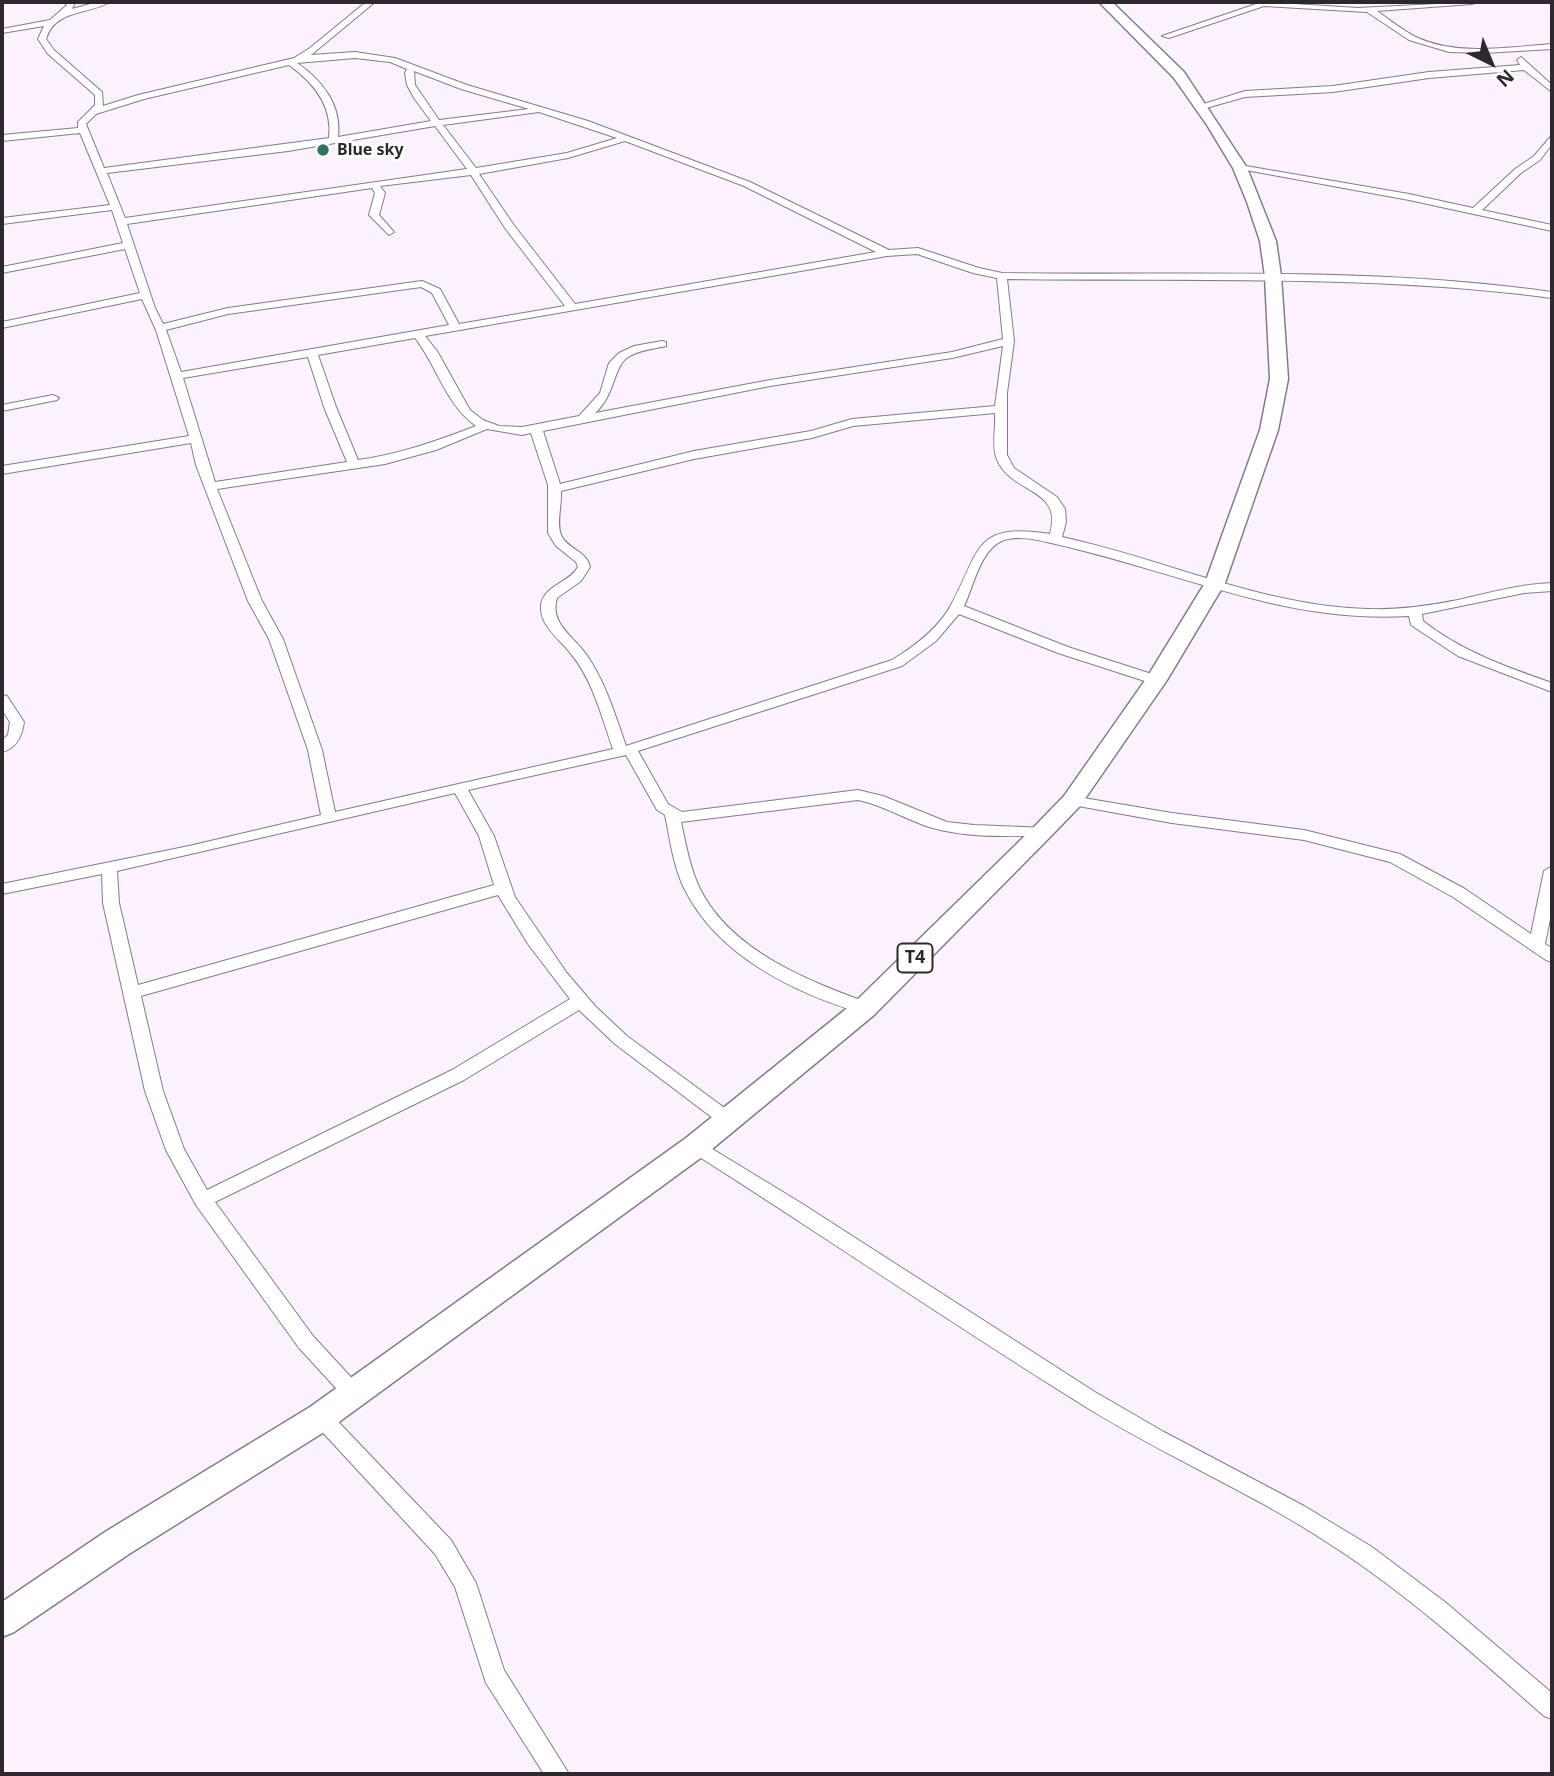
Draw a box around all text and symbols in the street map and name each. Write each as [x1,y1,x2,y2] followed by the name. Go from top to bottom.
[1456,28,1526,98] north arrow
[1491,64,1520,93] text: N
[337,140,404,160] place label: Blue sky
[315,142,331,158] marker: Blue sky
[898,944,932,973] road number: T4

